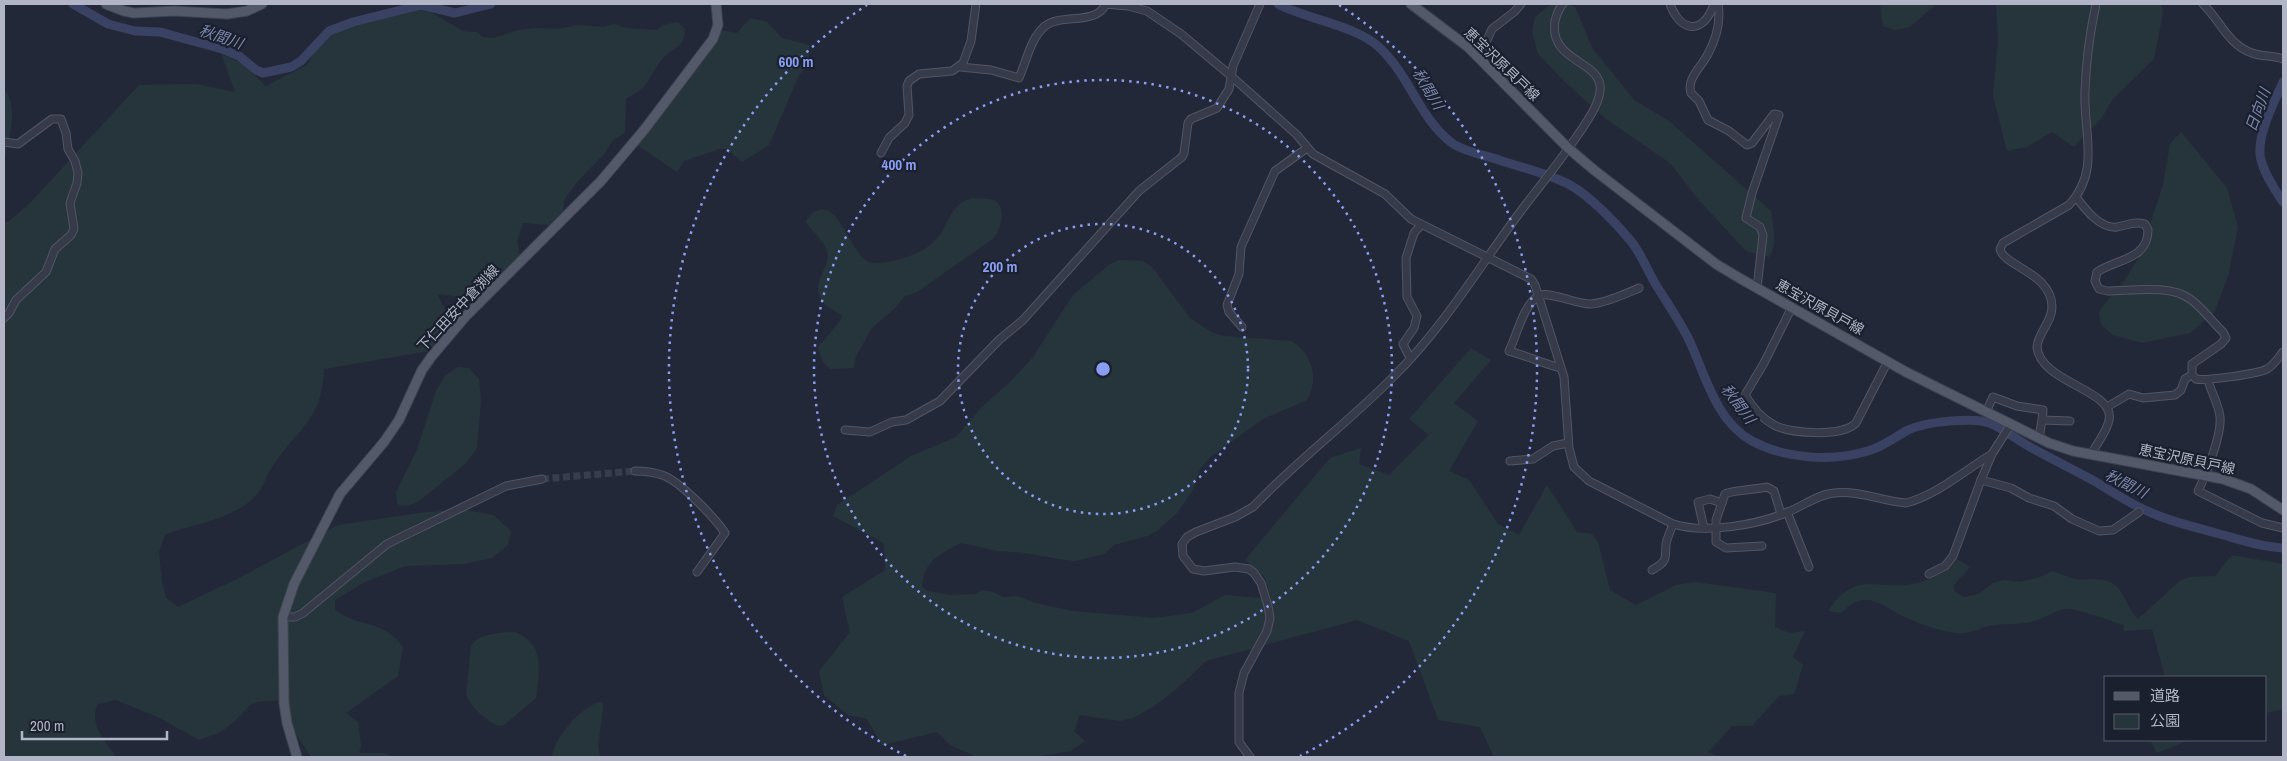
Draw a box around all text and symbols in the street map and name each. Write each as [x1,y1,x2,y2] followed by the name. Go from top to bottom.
[196,19,248,54] water label: 秋間川
[1461,23,1543,105] street label: 恵宝沢原貝戸線
[779,51,813,72] text: 600 m
[1408,64,1450,115] water label: 秋間川
[2240,83,2276,135] water label: 日向川
[882,154,916,175] text: 400 m
[983,256,1017,277] text: 200 m
[413,261,503,355] street label: 下仁田安中倉渕線
[1773,275,1867,339] street label: 恵宝沢原貝戸線
[1094,360,1112,378] centre of rings
[1716,379,1762,430] water label: 秋間川
[2137,440,2237,478] street label: 恵宝沢原貝戸線
[2101,464,2153,504] water label: 秋間川
[2104,676,2267,741] legend
[2150,685,2180,706] text: 道路
[22,708,168,740] scale bar
[2150,710,2180,731] text: 公園
[30,715,64,736] text: 200 m

